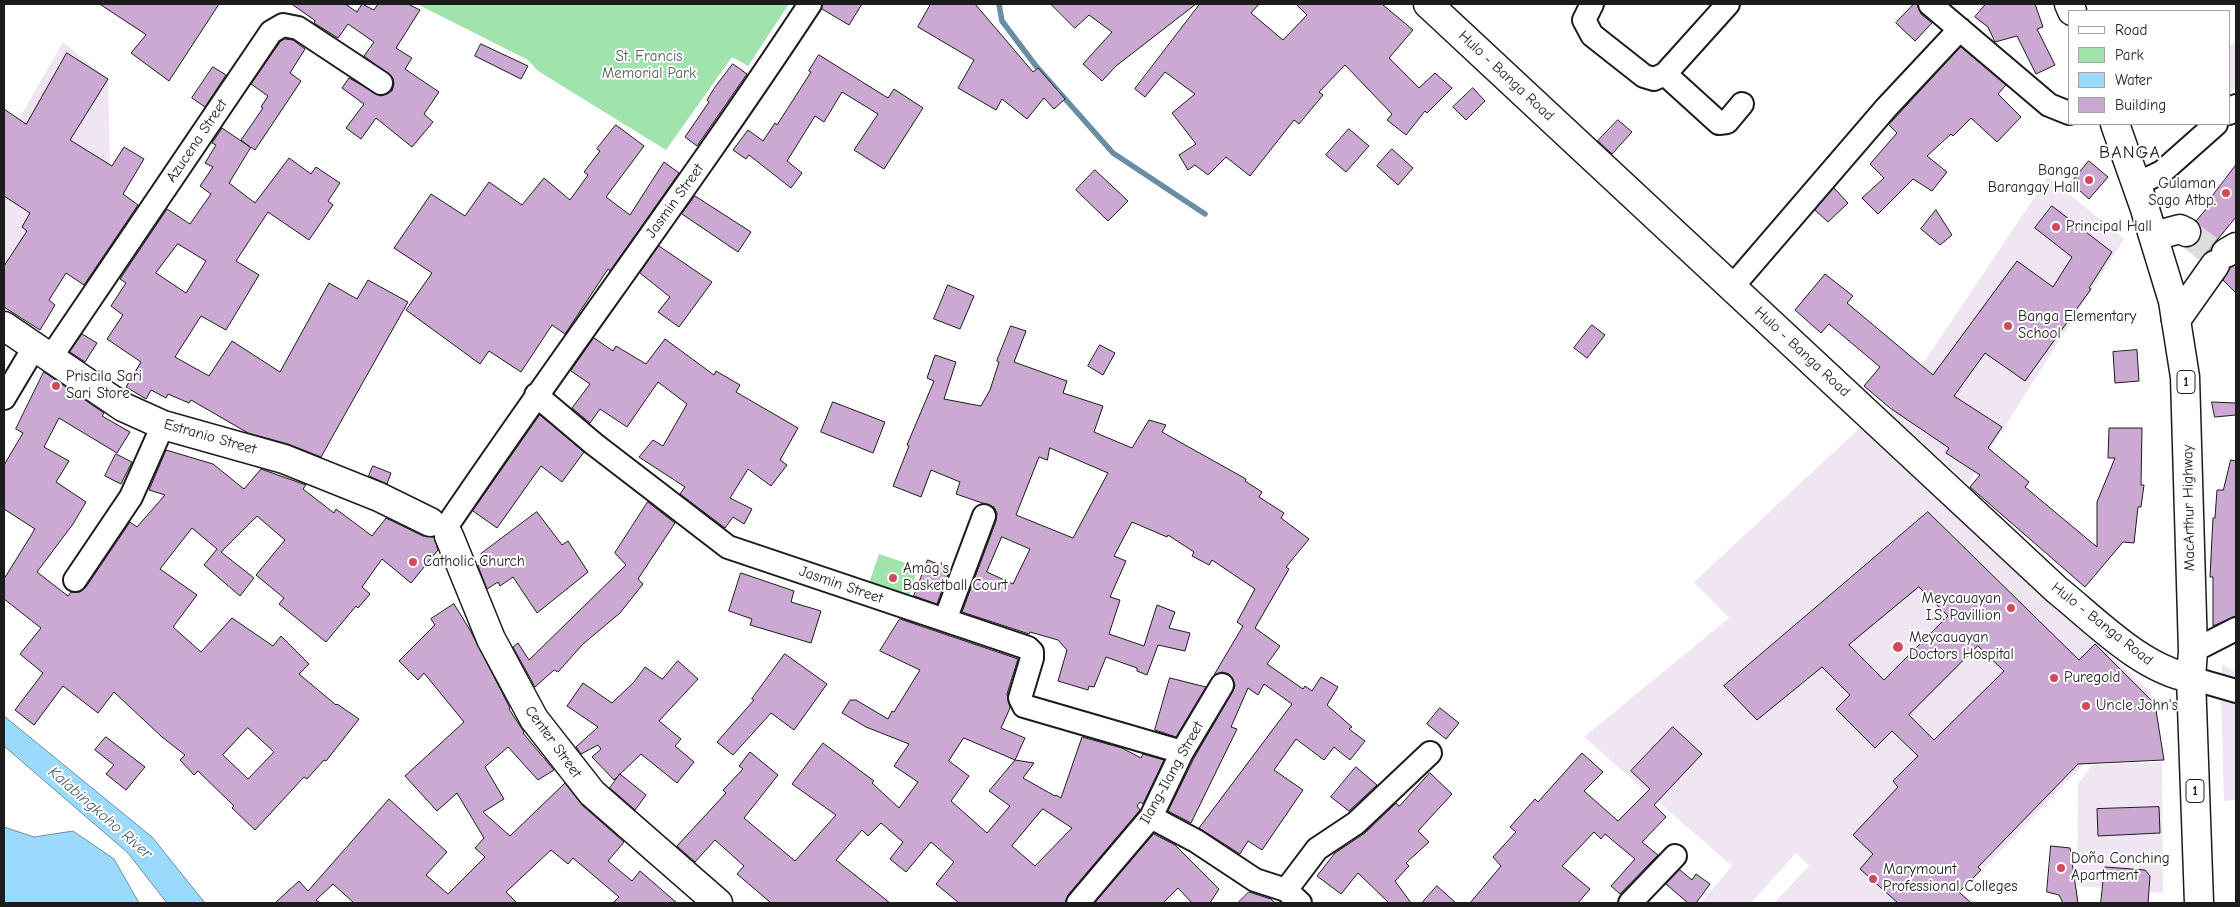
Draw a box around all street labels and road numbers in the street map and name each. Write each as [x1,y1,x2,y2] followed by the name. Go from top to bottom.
[1454,27,1558,125] street label: Hulo - Banga Road
[163,96,231,186] street label: Azucena Street
[642,160,708,242] street label: Jasmin Street
[1750,303,1854,401] street label: Hulo - Banga Road
[2177,371,2195,394] road number: 1
[162,415,258,459] street label: Estranio Street
[2179,445,2199,571] street label: MacArthur Highway
[797,562,885,608] street label: Jasmin Street
[2048,579,2156,669] street label: Hulo - Banga Road
[521,702,585,782] street label: Center Street
[1136,718,1208,828] street label: Ilang-Ilang Street
[2186,779,2204,802] road number: 1

